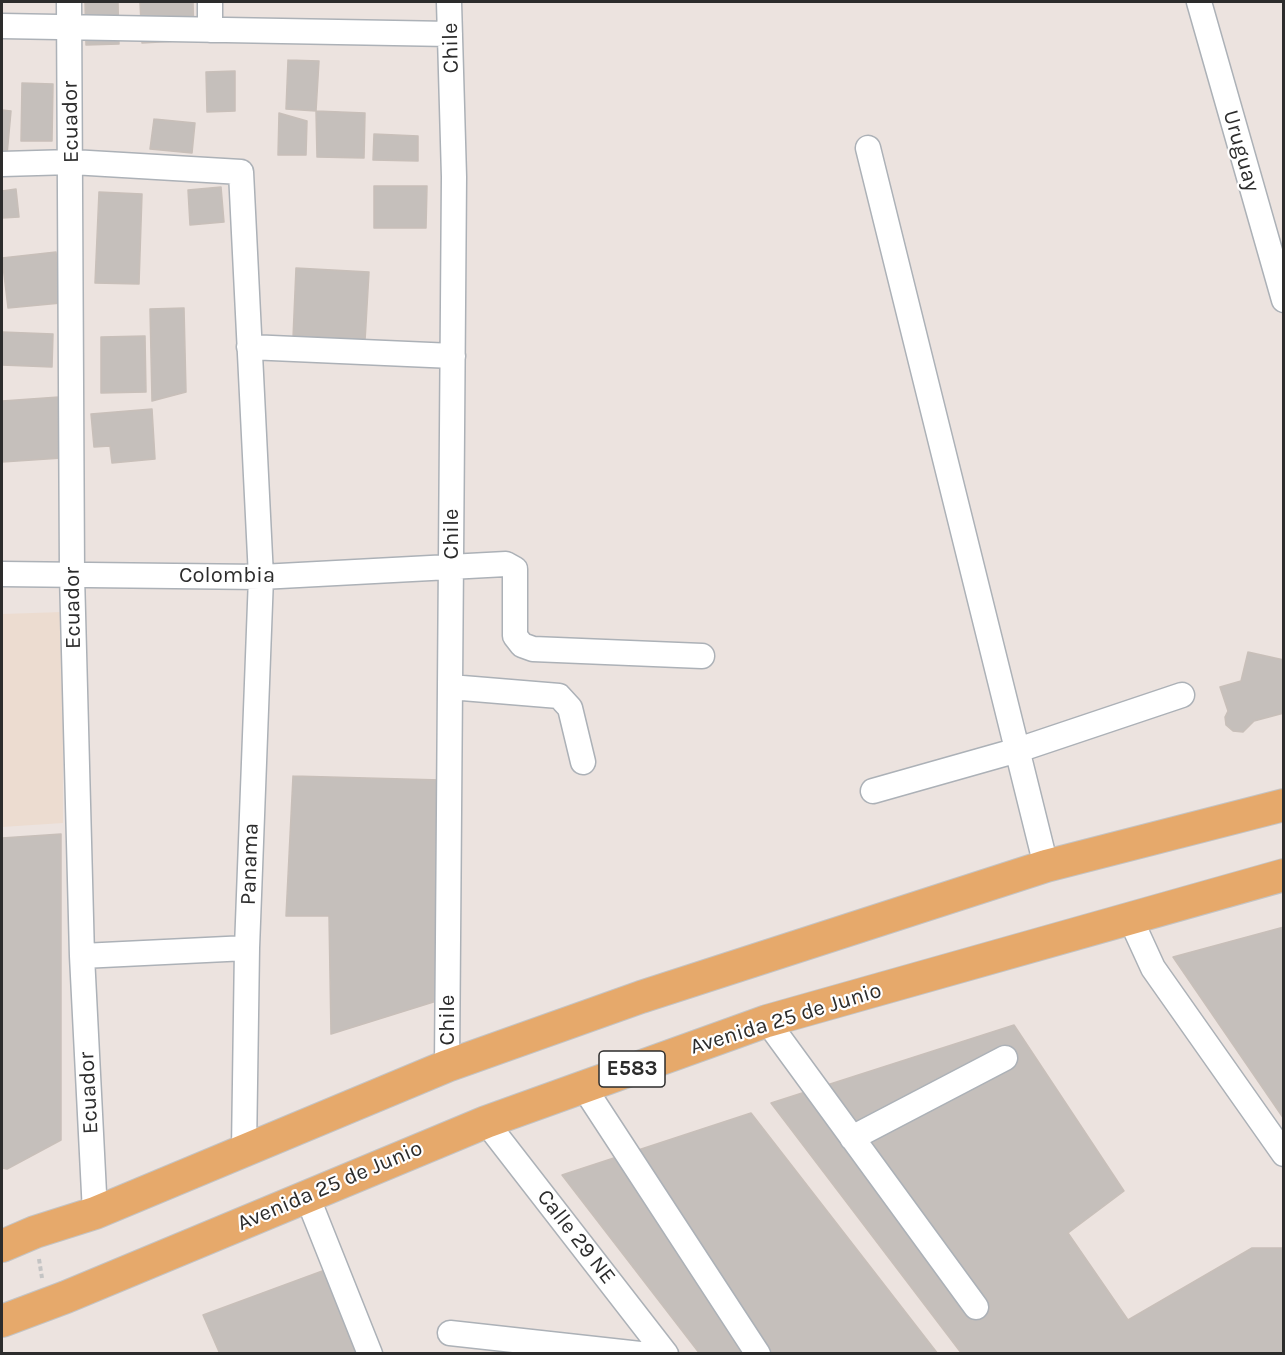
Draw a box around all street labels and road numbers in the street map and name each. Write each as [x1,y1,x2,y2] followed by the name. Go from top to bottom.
[437,22,465,74] street label: Chile
[57,81,85,163] street label: Ecuador
[1217,107,1265,195] street label: Uruguay
[439,509,465,559] street label: Chile
[179,563,275,589] street label: Colombia
[59,567,87,649] street label: Ecuador
[235,822,265,906] street label: Panama
[687,977,885,1061] street label: Avenida 25 de Junio
[435,995,461,1045] street label: Chile
[74,1051,104,1135] street label: Ecuador
[599,1051,665,1087] road number: E583
[233,1135,427,1237] street label: Avenida 25 de Junio
[531,1185,621,1289] street label: Calle 29 NE

